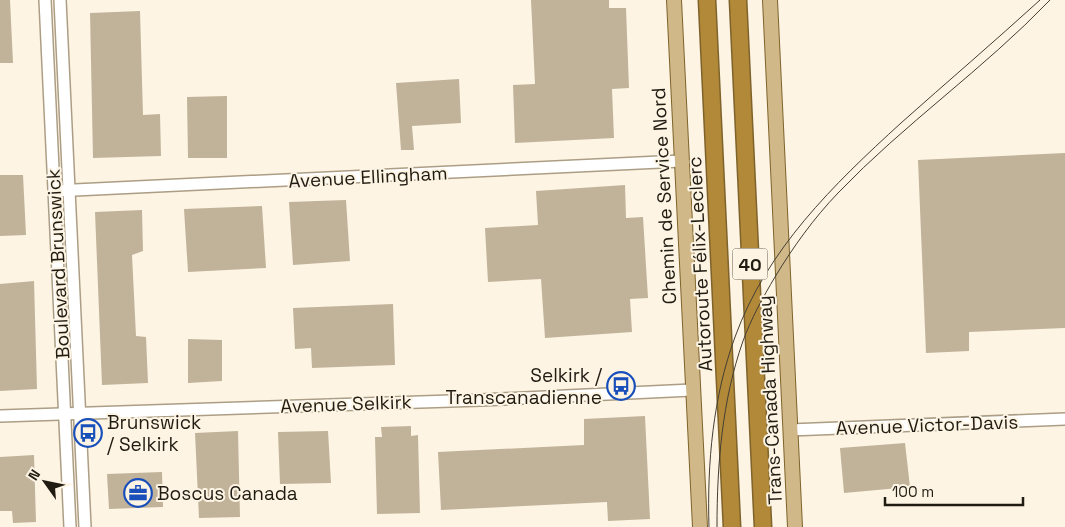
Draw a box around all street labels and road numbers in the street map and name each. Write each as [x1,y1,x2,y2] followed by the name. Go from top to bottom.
[646,87,682,305] street label: Chemin de Service Nord
[682,156,718,372] street label: Autoroute Félix-Leclerc
[288,160,448,194] street label: Avenue Ellingham
[41,168,75,360] street label: Boulevard Brunswick
[732,248,768,280] road number: 40
[752,295,788,505] street label: Trans-Canada Highway
[280,389,412,419] street label: Avenue Selkirk
[835,409,1019,441] street label: Avenue Victor-Davis

